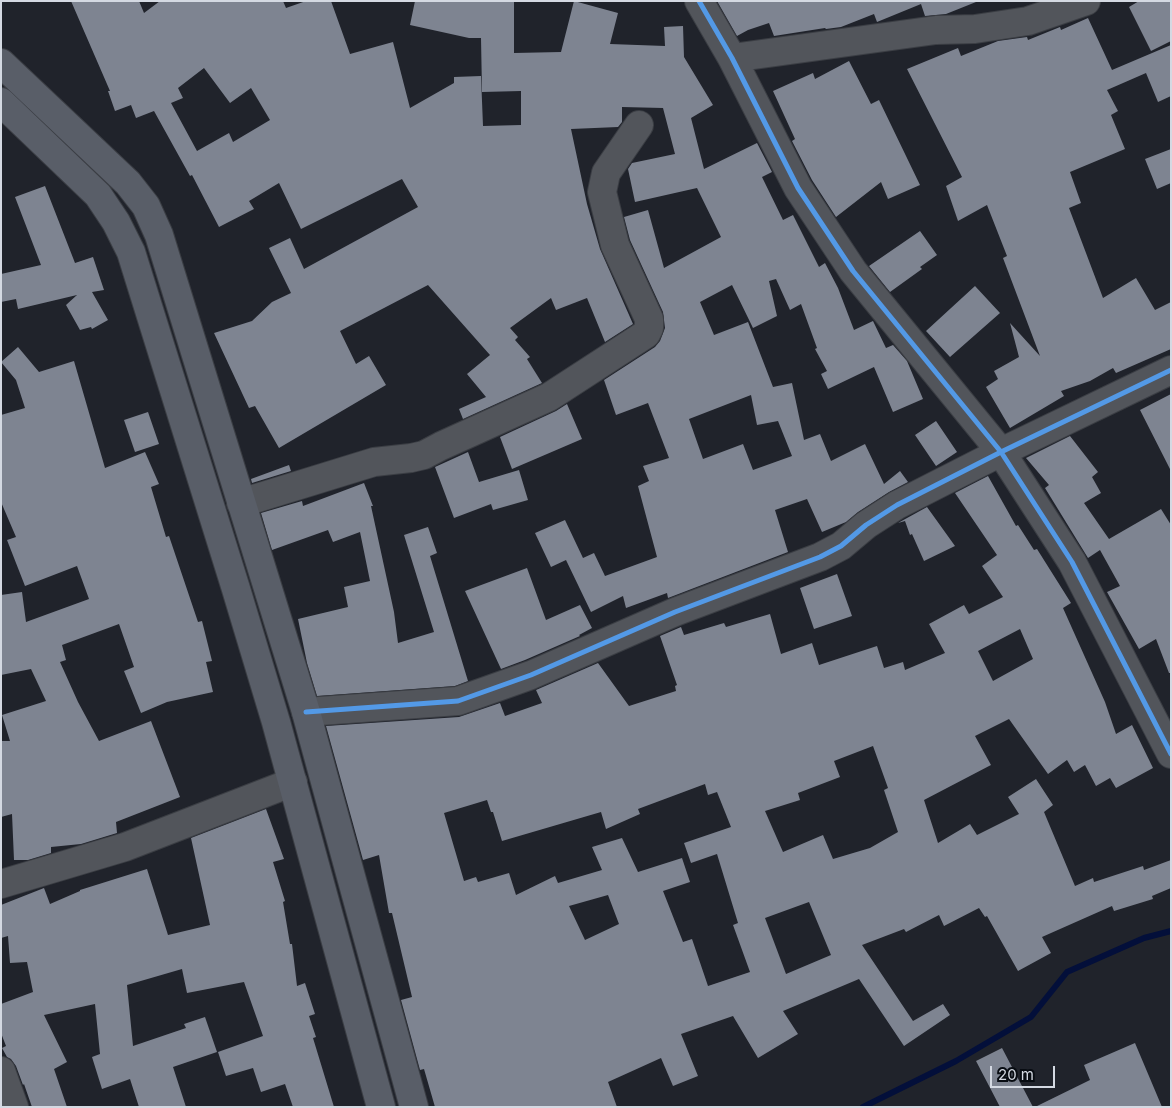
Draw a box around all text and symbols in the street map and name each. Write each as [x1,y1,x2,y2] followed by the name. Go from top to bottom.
[992,1056,1057,1088] scale bar
[998,1065,1034,1084] text: 20 m

